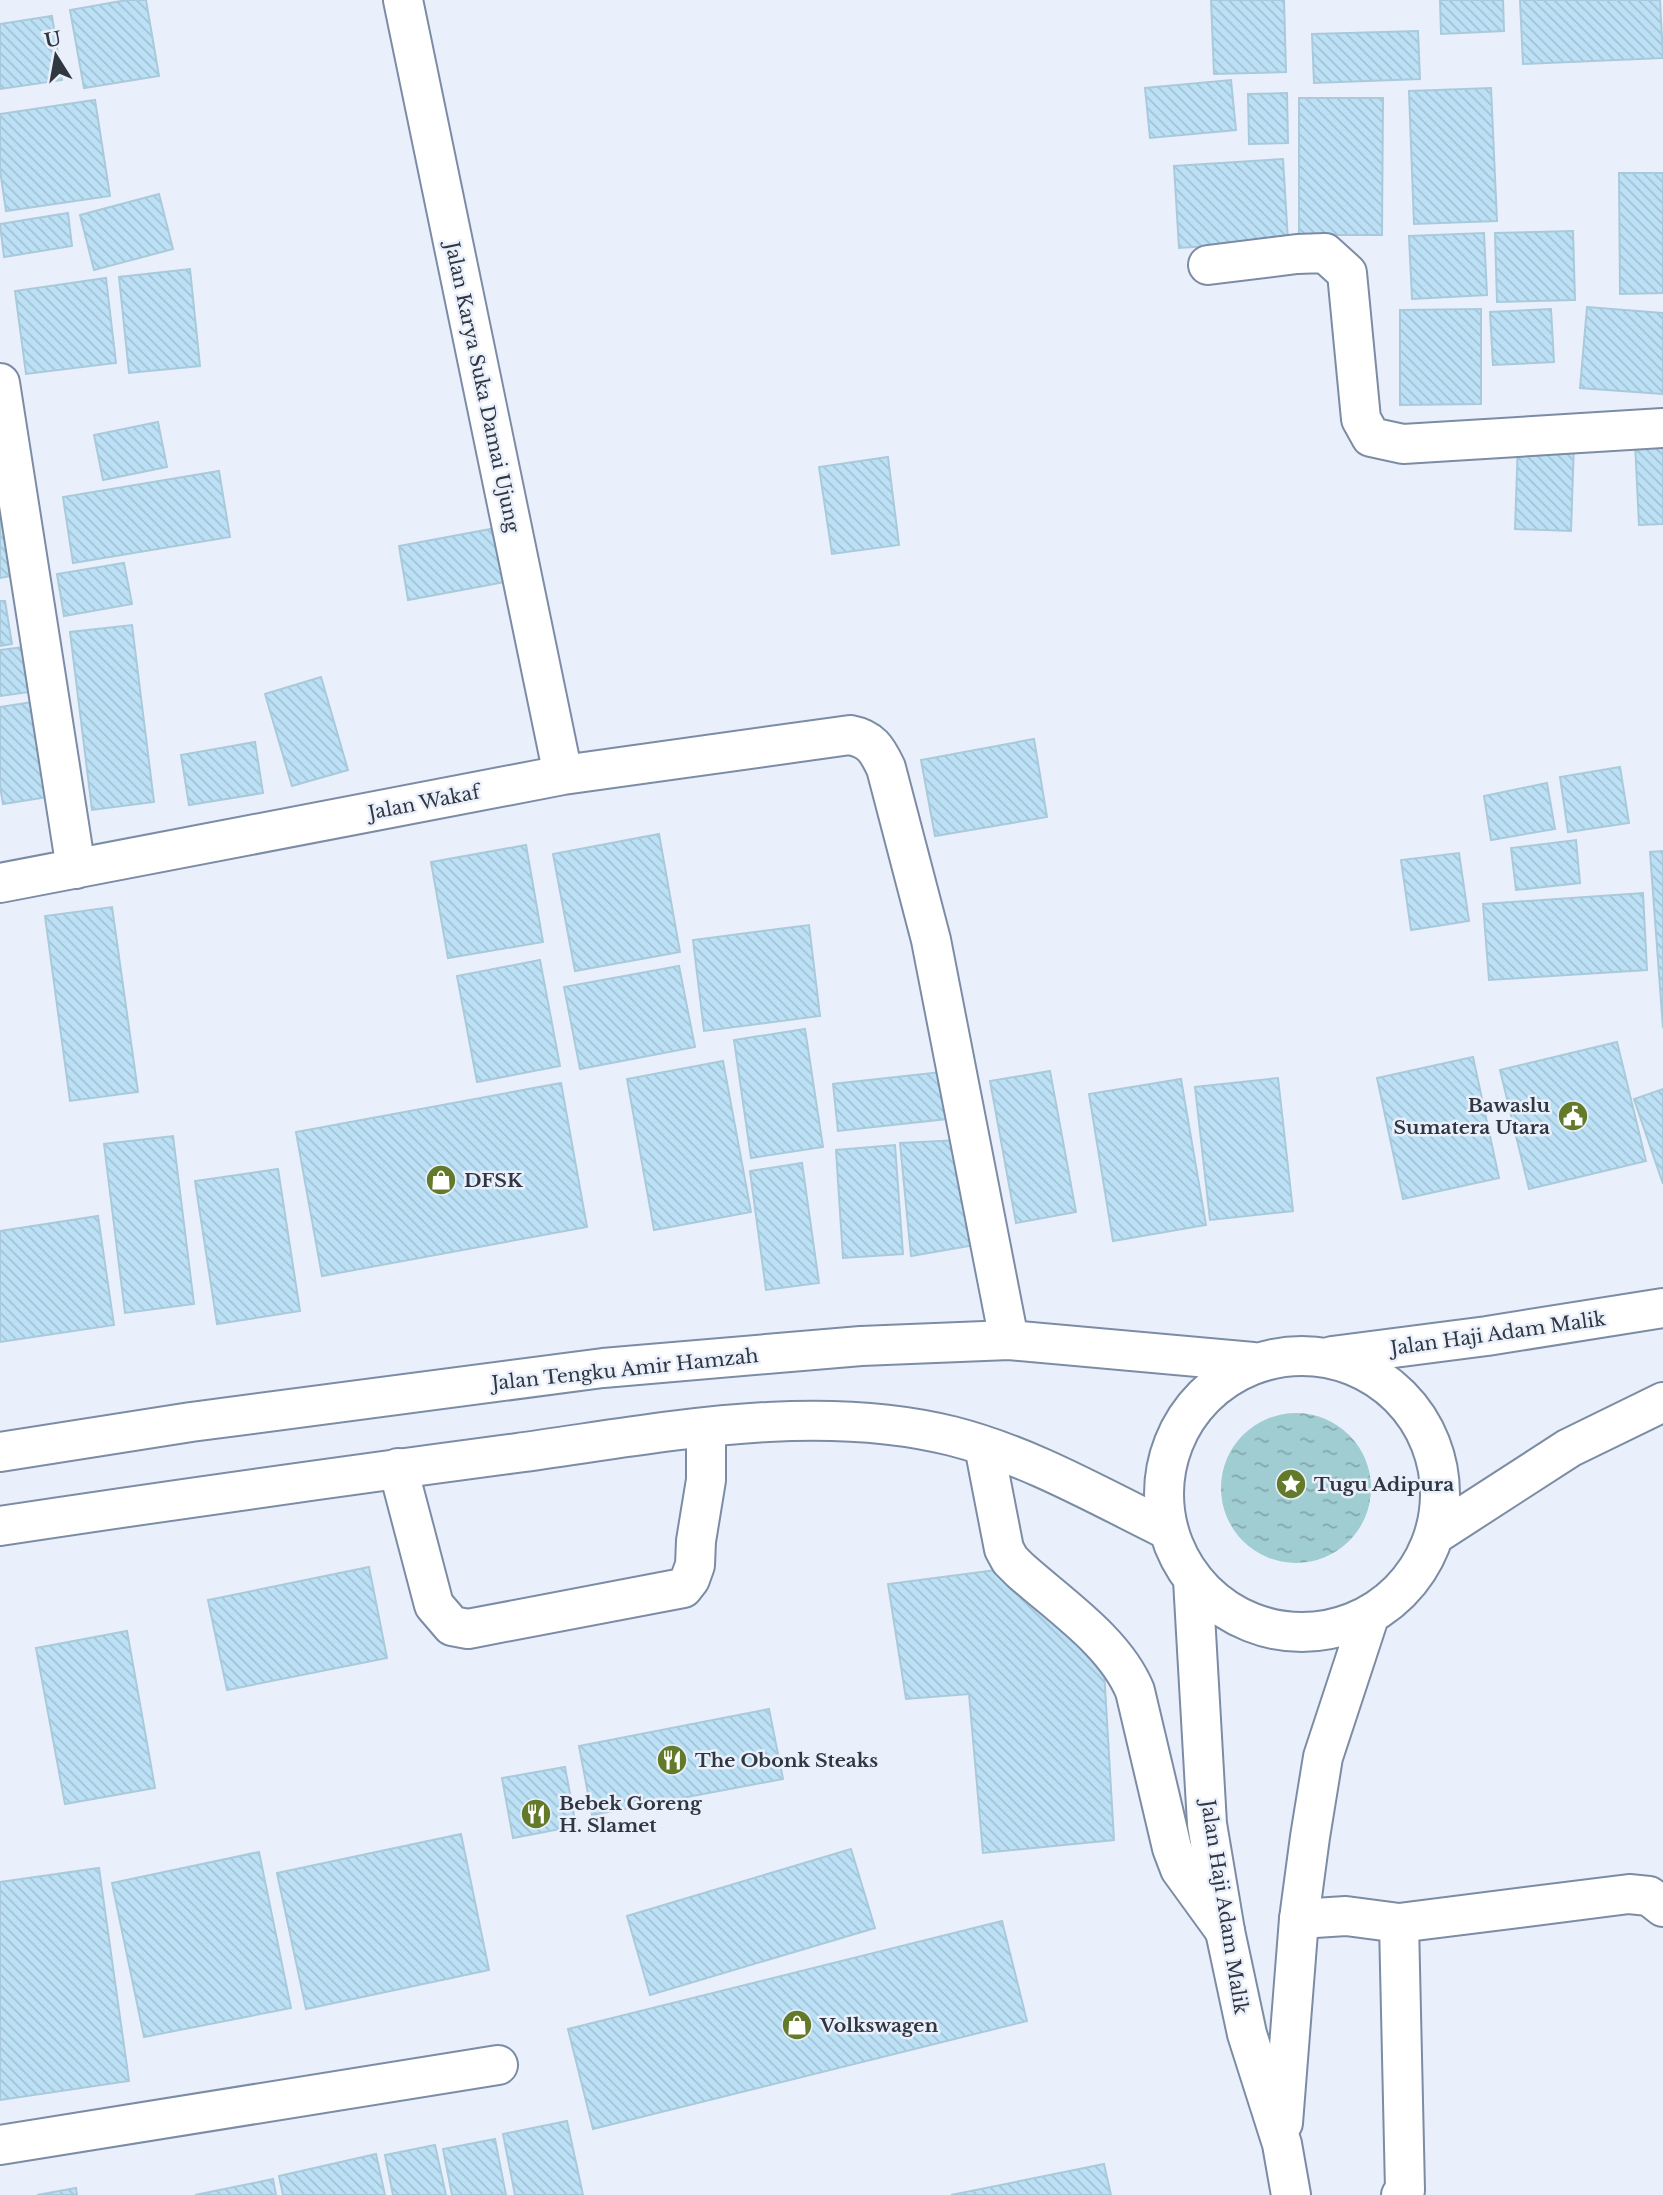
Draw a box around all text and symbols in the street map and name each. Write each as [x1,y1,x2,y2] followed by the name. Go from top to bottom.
[21,21,91,91] north arrow
[42,27,64,53] text: U
[440,237,525,535] street label: Jalan Karya Suka Damai Ujung
[363,780,484,825] street label: Jalan Wakaf
[1394,1094,1551,1139] place label: Bawaslu Sumatera Utara
[1556,1099,1590,1133] public building icon: Bawaslu Sumatera Utara
[424,1163,458,1197] shop icon: DFSK
[464,1169,524,1192] place label: DFSK
[1386,1307,1607,1360] street label: Jalan Haji Adam Malik
[488,1344,760,1395] street label: Jalan Tengku Amir Hamzah
[1274,1467,1308,1501] place icon: Tugu Adipura
[1314,1473,1454,1496] place label: Tugu Adipura
[655,1743,689,1777] restaurant icon: The Obonk Steaks
[695,1749,878,1772] place label: The Obonk Steaks
[559,1792,703,1837] place label: Bebek Goreng H. Slamet
[1196,1795,1253,2016] street label: Jalan Haji Adam Malik
[519,1797,553,1831] restaurant icon: Bebek Goreng H. Slamet
[780,2008,814,2042] shop icon: Volkswagen
[819,2014,938,2037] place label: Volkswagen

